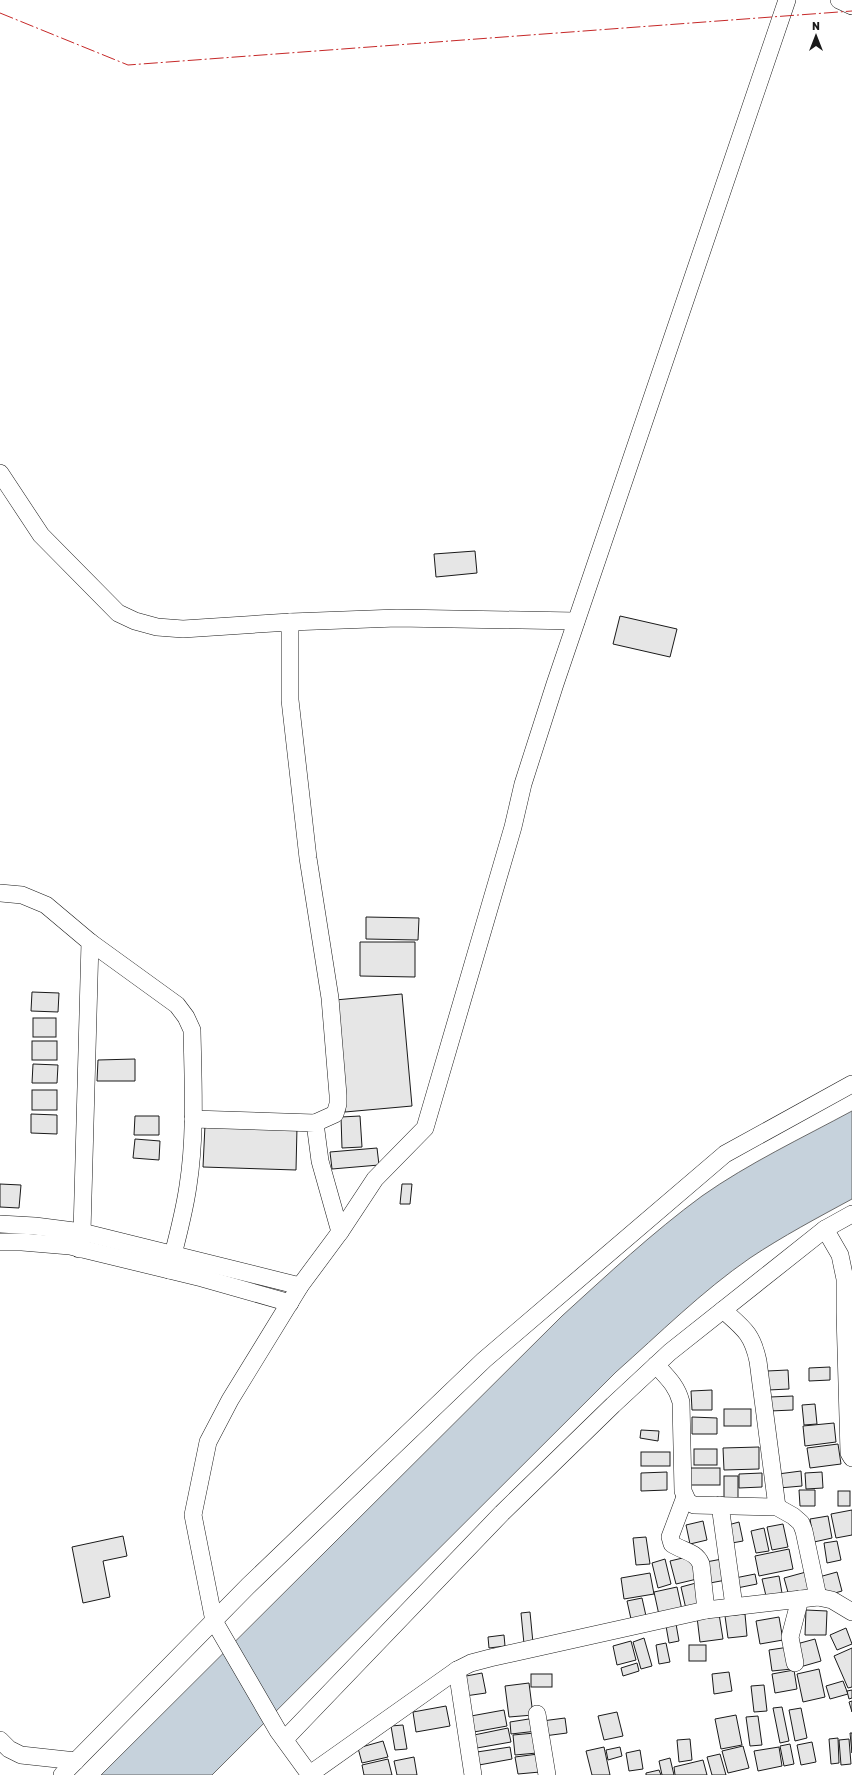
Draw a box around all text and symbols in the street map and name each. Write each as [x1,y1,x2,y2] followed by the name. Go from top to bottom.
[796,16,836,56] north arrow
[812,20,820,33] text: N

